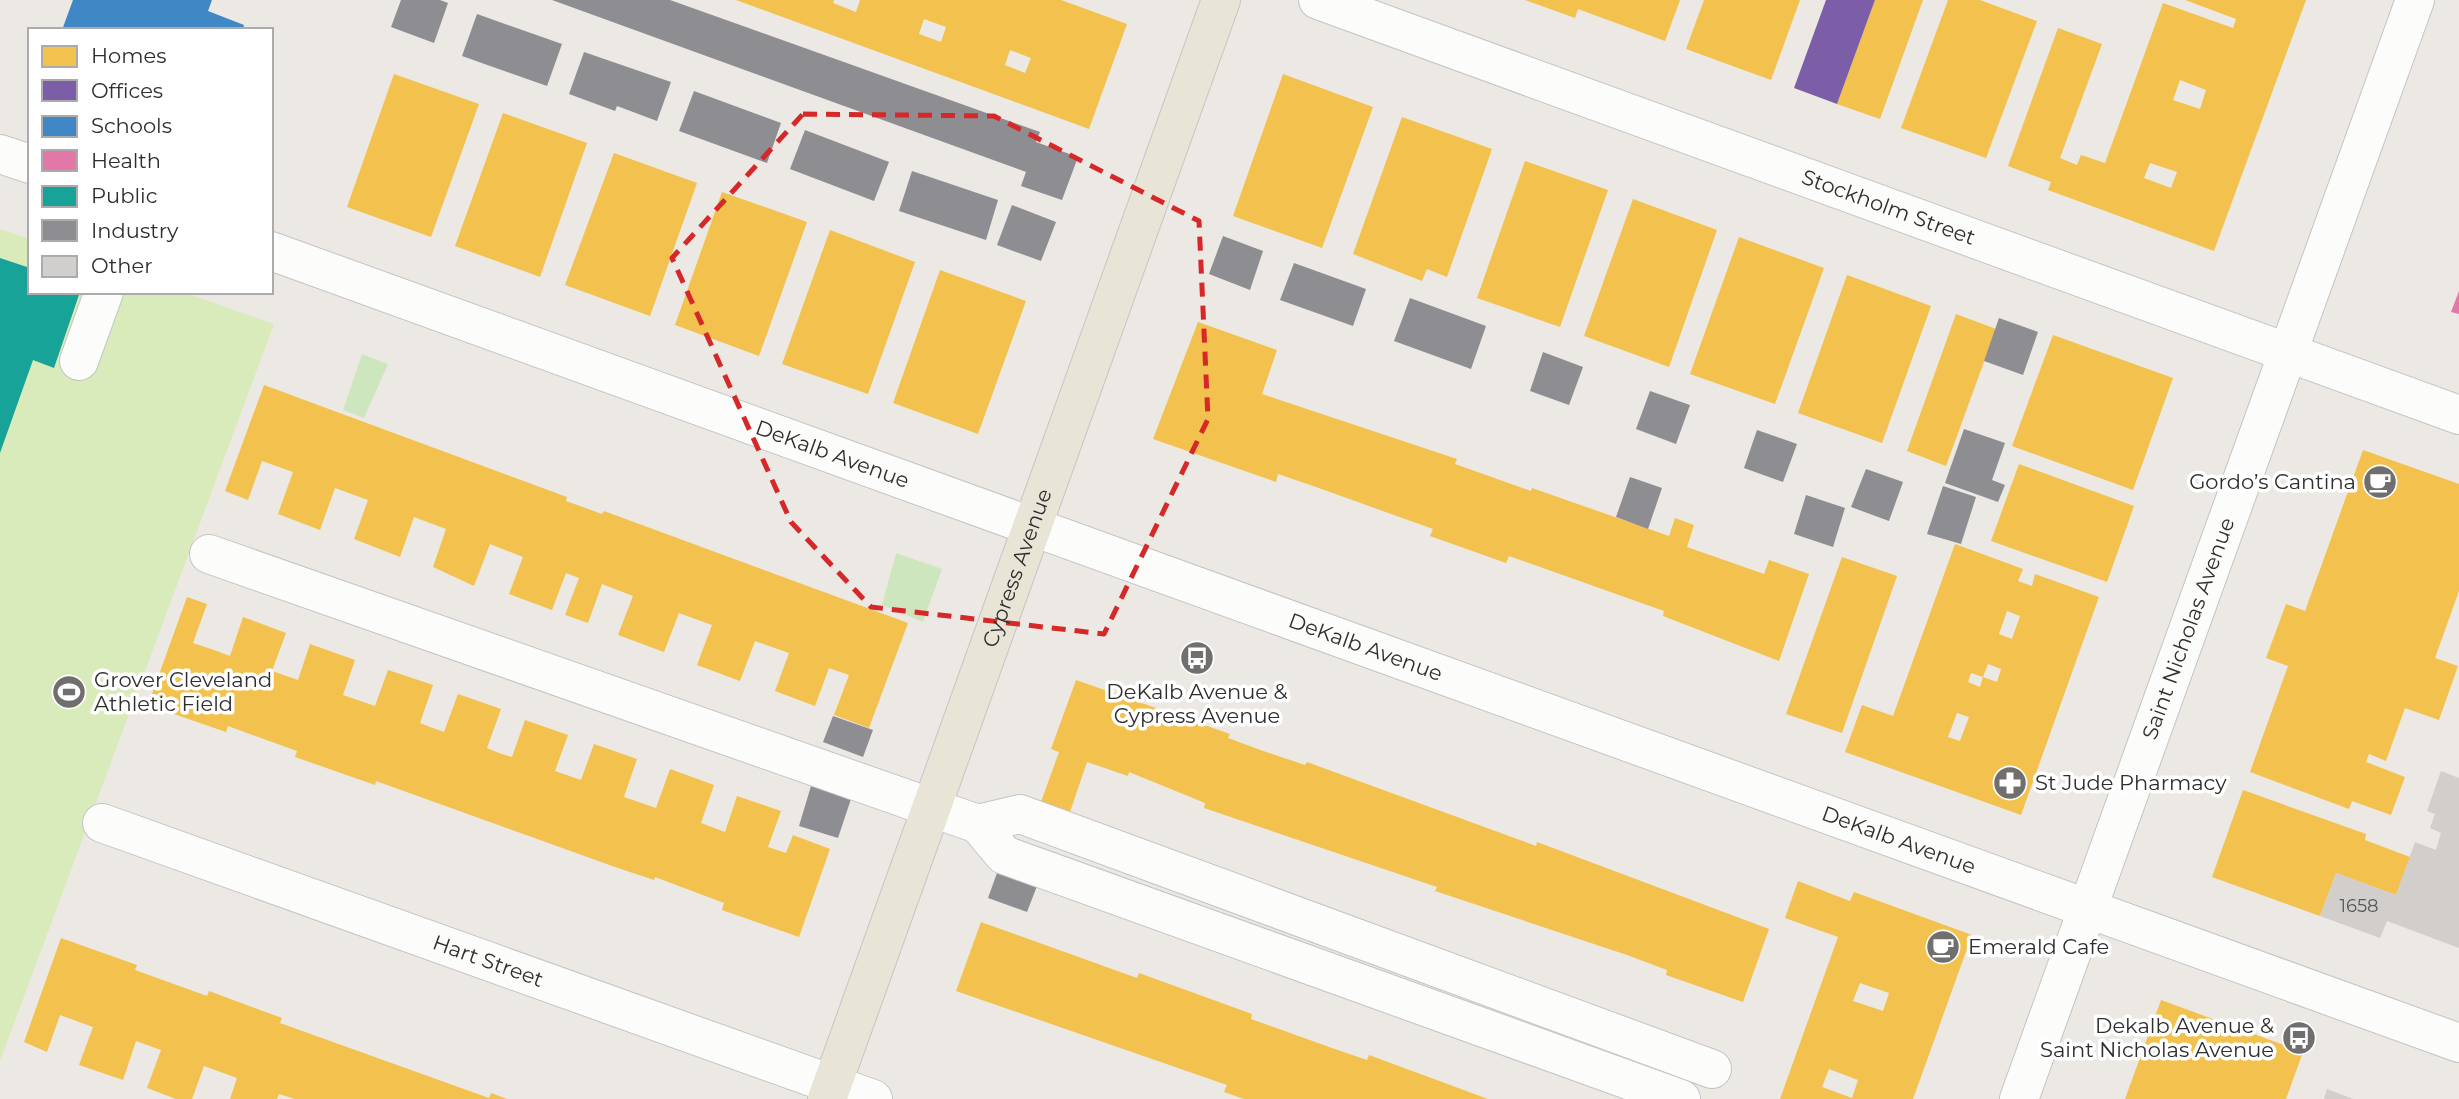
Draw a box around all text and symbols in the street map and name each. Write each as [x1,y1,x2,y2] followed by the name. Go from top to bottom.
[28,28,273,294] legend
[91,43,166,68] text: Homes
[91,78,163,103] text: Offices
[91,113,172,138] text: Schools
[91,148,161,173] text: Health
[1798,164,1979,250] street label: Stockholm Street
[91,183,158,208] text: Public
[91,218,179,243] text: Industry
[91,253,153,278] text: Other
[752,414,913,493] street label: DeKalb Avenue
[2361,463,2399,501] cafe icon: Gordo’s Cantina
[2189,469,2356,494] place label: Gordo’s Cantina
[977,485,1057,651] street label: Cypress Avenue
[2137,514,2239,743] street label: Saint Nicholas Avenue
[1285,607,1446,686] street label: DeKalb Avenue
[1178,639,1216,677] bus stop icon: DeKalb Avenue & Cypress Avenue
[94,667,272,716] place label: Grover Cleveland Athletic Field
[50,673,88,711] sports icon: Grover Cleveland Athletic Field
[1106,679,1288,728] place label: DeKalb Avenue & Cypress Avenue
[1991,764,2029,802] pharmacy icon: St Jude Pharmacy
[2035,770,2227,795] place label: St Jude Pharmacy
[1818,800,1979,879] street label: DeKalb Avenue
[2339,895,2379,917] house number: 1658
[1924,928,1962,966] cafe icon: Emerald Cafe
[429,929,547,992] street label: Hart Street
[1968,934,2109,959] place label: Emerald Cafe
[2040,1013,2274,1062] place label: Dekalb Avenue & Saint Nicholas Avenue
[2280,1019,2318,1057] bus stop icon: Dekalb Avenue & Saint Nicholas Avenue

